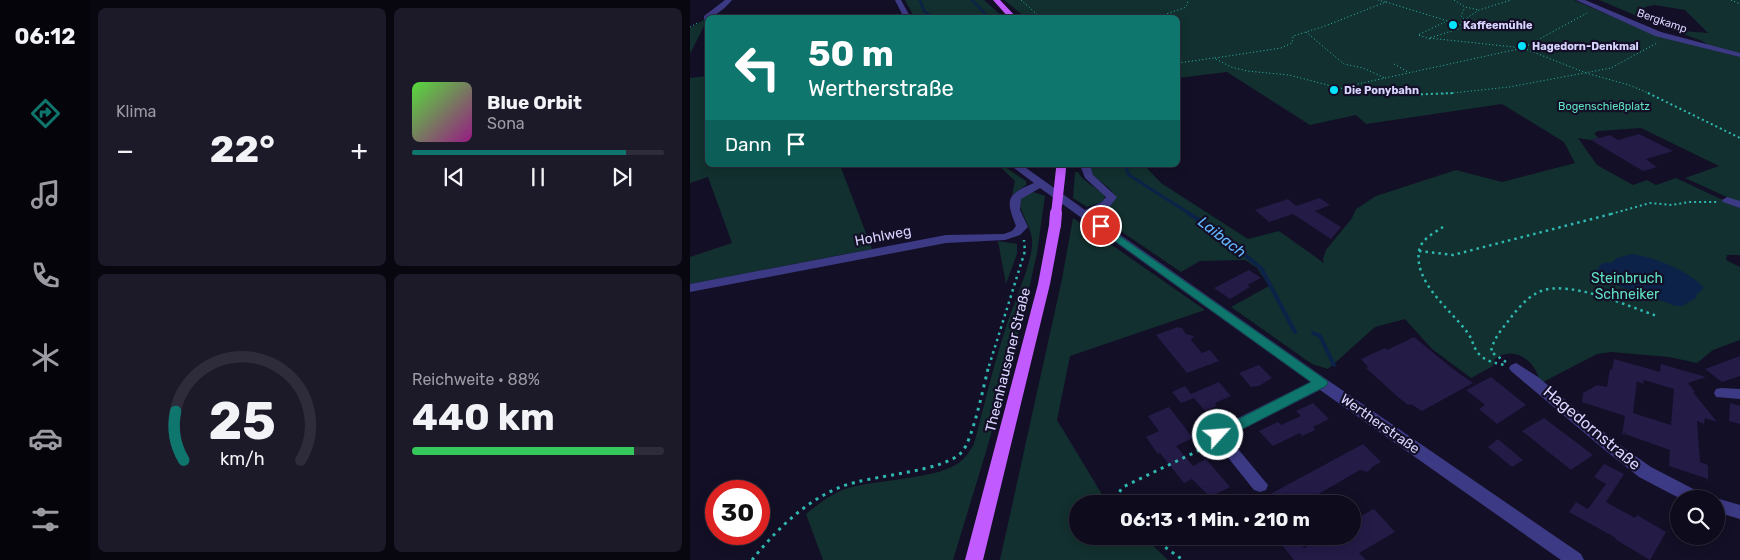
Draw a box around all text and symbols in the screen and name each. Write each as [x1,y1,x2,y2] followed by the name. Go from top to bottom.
[1635,6,1689,36] street label: Bergkamp
[1447,19,1459,31] marker: Kaffeemühle
[1463,19,1533,32] place label: Kaffeemühle
[15,23,75,50] text: 06:12
[808,33,894,75] text: 50 m
[725,35,790,100] icon: left
[1516,40,1528,52] marker: Hagedorn-Denkmal
[1532,40,1639,53] place label: Hagedorn-Denkmal
[808,75,954,102] text: Wertherstraße
[1328,84,1340,96] marker: Die Ponybahn
[1344,84,1419,97] place label: Die Ponybahn
[487,91,582,114] text: Blue Orbit
[28,96,63,131] icon: directions
[1558,100,1650,113] park label: Bogenschießplatz
[116,102,156,121] text: Klima
[487,114,525,133] text: Sona
[210,126,275,172] text: 22°
[782,130,810,158] icon: arrive
[725,133,772,156] text: Dann
[116,134,134,167] text: −
[351,134,368,167] text: +
[440,163,468,191] icon: previous
[524,163,552,191] icon: pause
[608,163,636,191] icon: next
[28,177,63,212] icon: music
[1080,205,1122,247] pin
[1087,212,1115,240] icon: arrive
[1194,213,1250,261] water label: Laibach
[853,222,913,250] street label: Hohlweg
[28,258,63,293] icon: phone
[1591,270,1663,303] park label: Steinbruch Schneiker
[982,286,1034,434] street label: Theenhausener Straße
[28,340,63,375] icon: climate
[412,370,540,389] text: Reichweite · 88%
[1540,382,1644,474] street label: Hagedornstraße
[208,390,276,452] text: 25
[1337,390,1423,458] street label: Wertherstraße
[412,394,555,440] text: 440 km
[1191,408,1243,460] position arrow
[28,421,63,456] icon: car
[220,448,264,469] text: km/h
[705,480,770,545] speed limit sign: 30
[1670,490,1725,545] map controls
[1670,490,1725,545] button: search
[28,502,63,537] icon: filters
[1120,508,1310,531] text: 06:13 · 1 Min. · 210 m

